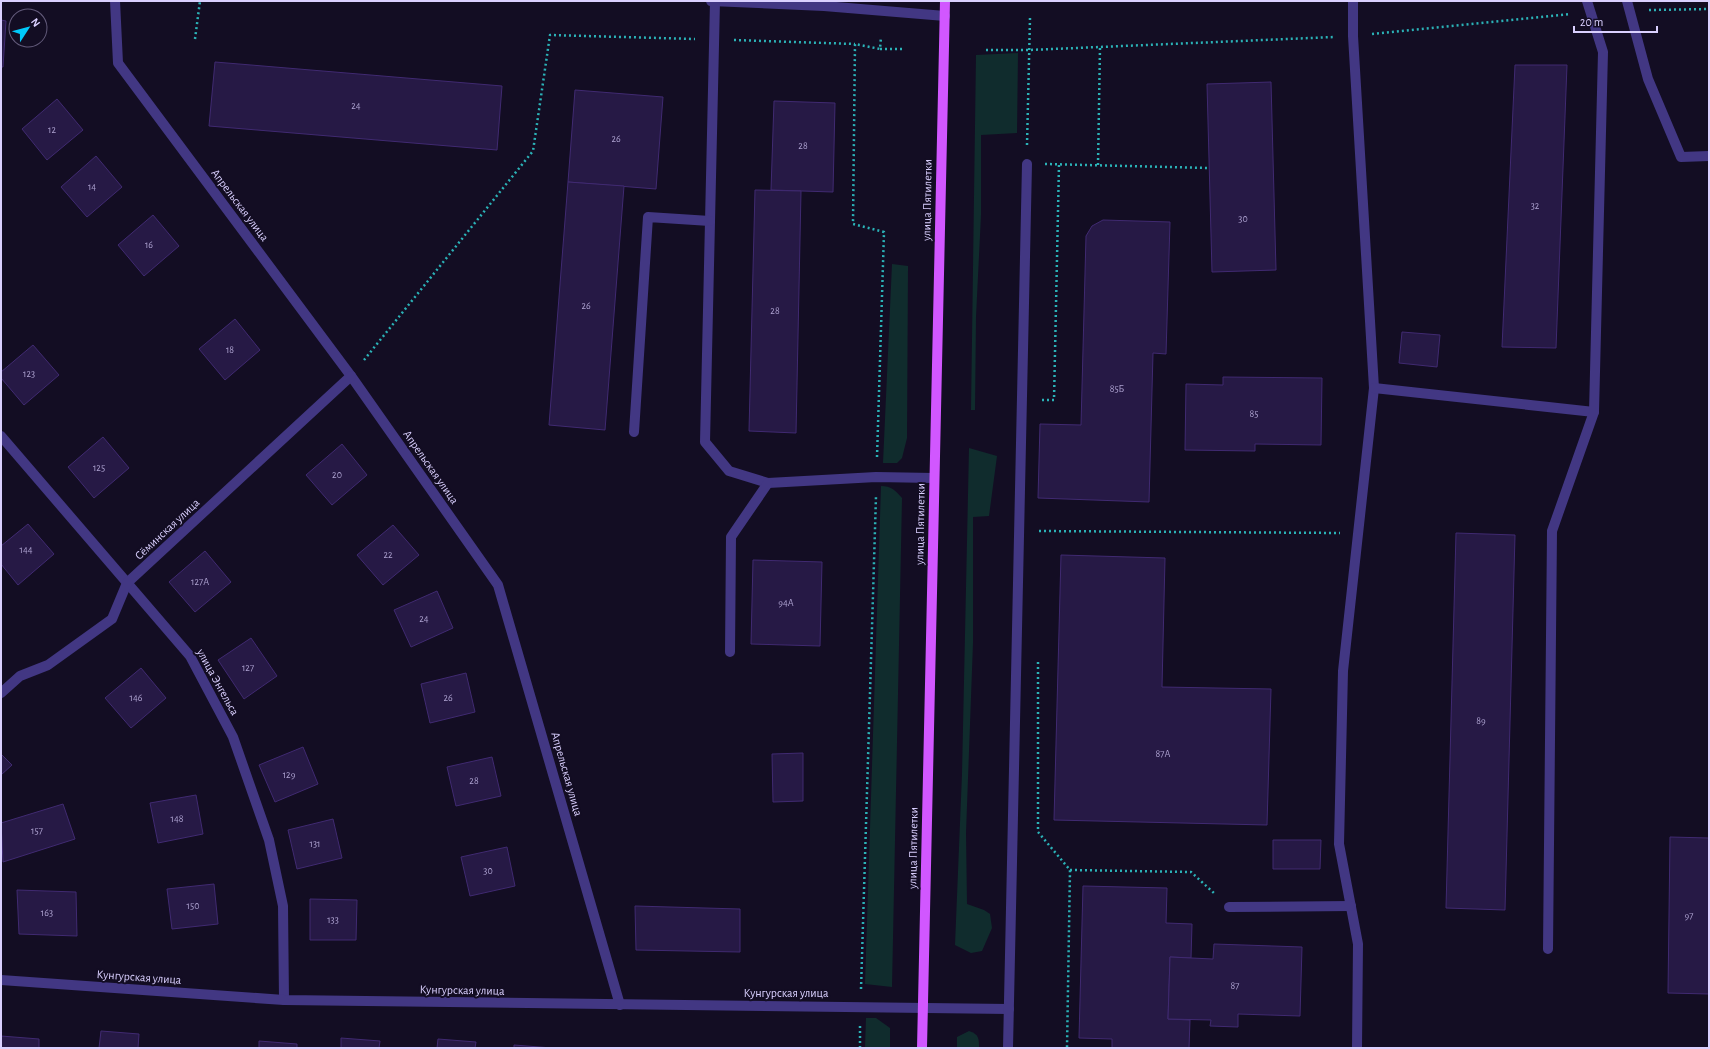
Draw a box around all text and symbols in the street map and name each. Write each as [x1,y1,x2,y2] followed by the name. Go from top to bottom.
[8,8,48,48] north arrow
[1574,8,1657,34] scale bar
[29,16,42,29] text: N
[1580,16,1603,28] text: 20 m
[351,101,361,111] house number: 24
[48,125,56,135] house number: 12
[611,134,621,144] house number: 26
[798,141,808,151] house number: 28
[920,159,935,242] street label: улица Пятилетки
[208,167,271,244] street label: Апрельская улица
[88,182,96,192] house number: 14
[1531,201,1540,211] house number: 32
[1238,214,1248,224] house number: 30
[145,240,153,250] house number: 16
[581,301,591,311] house number: 26
[770,306,780,316] house number: 28
[226,345,234,355] house number: 18
[23,369,35,379] house number: 123
[1110,384,1125,394] house number: 85Б
[1250,409,1258,419] house number: 85
[400,428,461,507] street label: Апрельская улица
[93,463,105,473] house number: 125
[332,470,342,480] house number: 20
[913,483,928,566] street label: улица Пятилетки
[132,496,203,563] street label: Сёминская улица
[19,545,33,555] house number: 144
[383,550,393,560] house number: 22
[191,577,209,587] house number: 127А
[778,598,794,608] house number: 94А
[419,614,429,624] house number: 24
[193,646,241,718] street label: улица Энгельса
[242,663,254,673] house number: 127
[130,693,143,703] house number: 146
[443,693,453,703] house number: 26
[1476,716,1486,726] house number: 89
[548,731,585,818] street label: Апрельская улица
[1156,749,1171,759] house number: 87А
[283,770,296,780] house number: 129
[469,776,479,786] house number: 28
[906,807,921,890] street label: улица Пятилетки
[171,814,184,824] house number: 148
[31,826,43,836] house number: 157
[310,839,321,849] house number: 131
[483,866,493,876] house number: 30
[187,901,199,911] house number: 150
[41,908,53,918] house number: 163
[1685,911,1693,921] house number: 97
[327,915,339,925] house number: 133
[96,968,182,987] street label: Кунгурская улица
[1231,981,1239,991] house number: 87
[419,983,505,998] street label: Кунгурская улица
[744,987,829,1000] street label: Кунгурская улица

